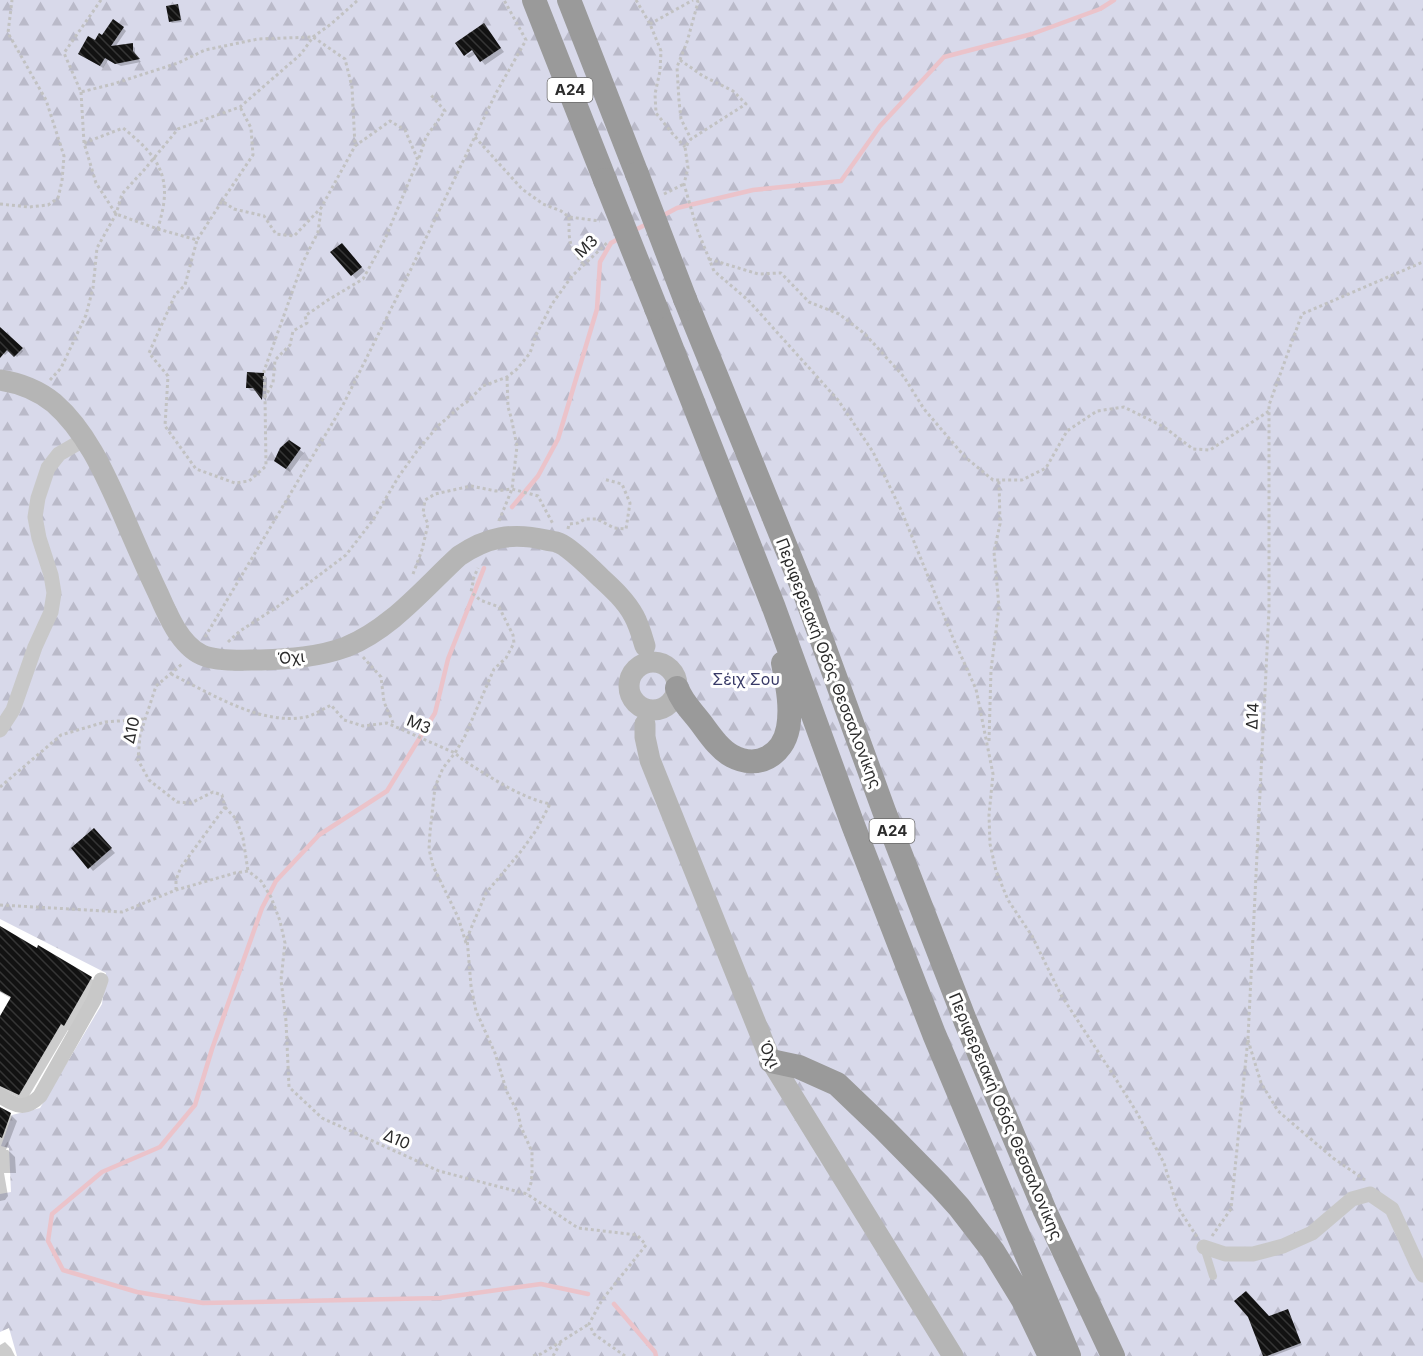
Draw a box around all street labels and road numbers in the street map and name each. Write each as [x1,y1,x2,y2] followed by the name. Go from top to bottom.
[548,78,592,102] road number: Α24
[570,230,602,262] street label: Μ3
[772,535,886,791] street label: Περιφερειακή Οδός Θεσσαλονίκης
[277,646,306,668] street label: Όχι
[1241,702,1263,730] street label: Δ14
[404,710,434,738] street label: Μ3
[118,715,144,745] street label: Δ10
[870,819,914,843] road number: Α24
[945,989,1067,1243] street label: Περιφερειακή Οδός Θεσσαλονίκης
[755,1037,785,1071] street label: Όχι
[381,1124,413,1154] street label: Δ10

